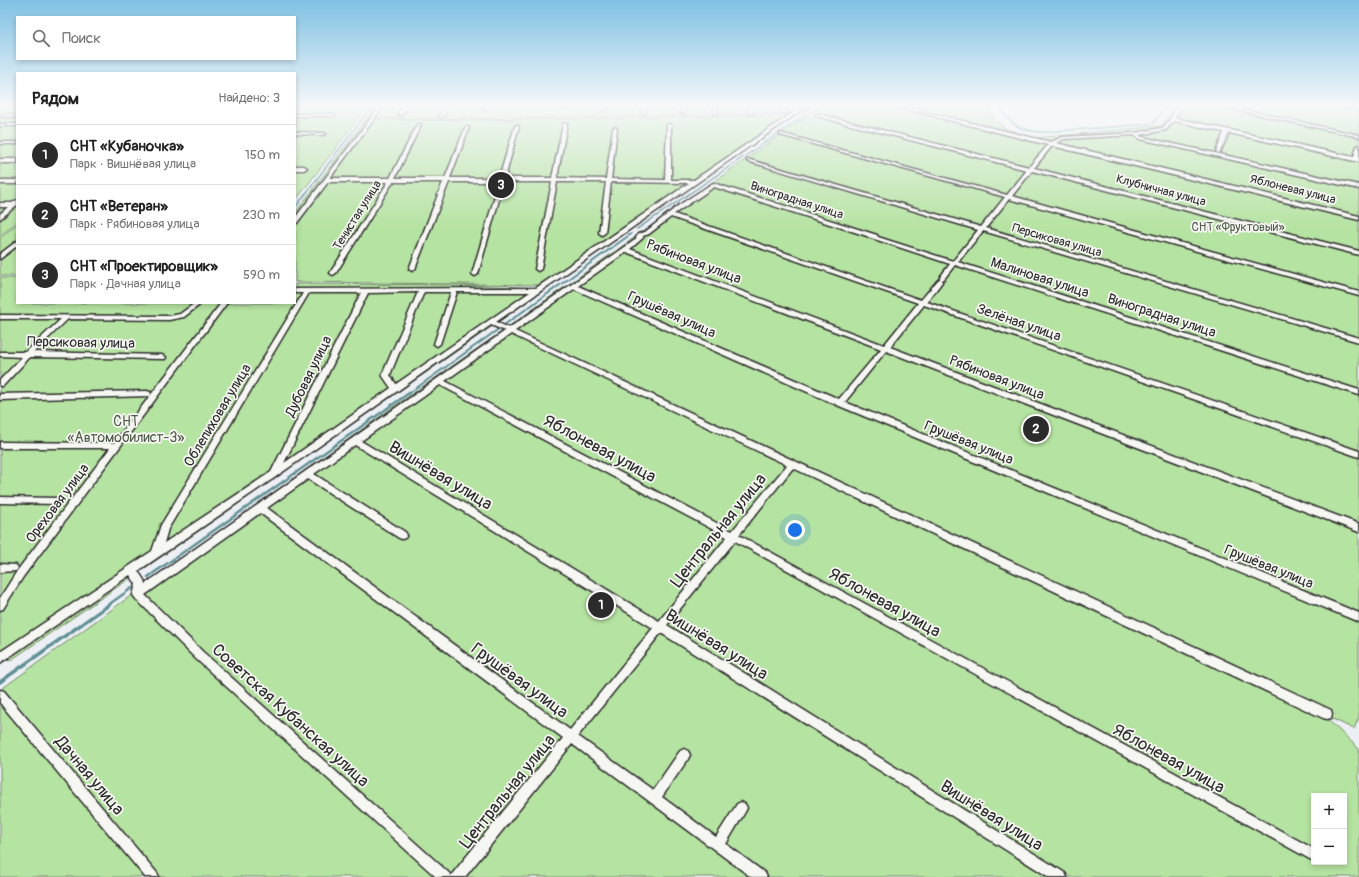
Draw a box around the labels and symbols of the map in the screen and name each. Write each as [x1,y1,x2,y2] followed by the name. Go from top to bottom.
[488,170,514,200] pin: 3
[1114,171,1208,210] street label: Клубничная улица
[1248,172,1338,208] street label: Яблоневая улица
[330,177,385,253] street label: Тенистая улица
[748,178,846,223] street label: Виноградная улица
[1191,220,1285,235] park label: СНТ «Фруктовый»
[1010,221,1104,261] street label: Персиковая улица
[644,236,744,287] street label: Рябиновая улица
[988,254,1091,301] street label: Малиновая улица
[625,287,718,341] street label: Грушёвая улица
[1106,290,1218,341] street label: Виноградная улица
[974,300,1063,345] street label: Зелёная улица
[27,333,135,352] street label: Персиковая улица
[281,333,335,420] street label: Дубовая улица
[947,352,1047,403] street label: Рябиновая улица
[180,361,255,470] street label: Облепиховая улица
[540,410,660,487] street label: Яблоневая улица
[68,413,184,446] park label: СНТ «Автомобилист-3»
[1023,414,1049,444] pin: 2
[922,417,1016,468] street label: Грушёвая улица
[385,436,496,515] street label: Вишнёвая улица
[22,460,93,546] street label: Ореховая улица
[666,469,771,592] street label: Центральная улица
[785,520,805,540] your location
[1222,541,1316,592] street label: Грушёвая улица
[825,563,945,642] street label: Яблоневая улица
[588,590,614,620] pin: 1
[661,604,772,684] street label: Вишнёвая улица
[467,638,572,723] street label: Грушёвая улица
[208,639,374,792] street label: Советская Кубанская улица
[1109,719,1229,798] street label: Яблоневая улица
[455,730,560,853] street label: Центральная улица
[50,731,129,819] street label: Дачная улица
[936,775,1047,855] street label: Вишнёвая улица

